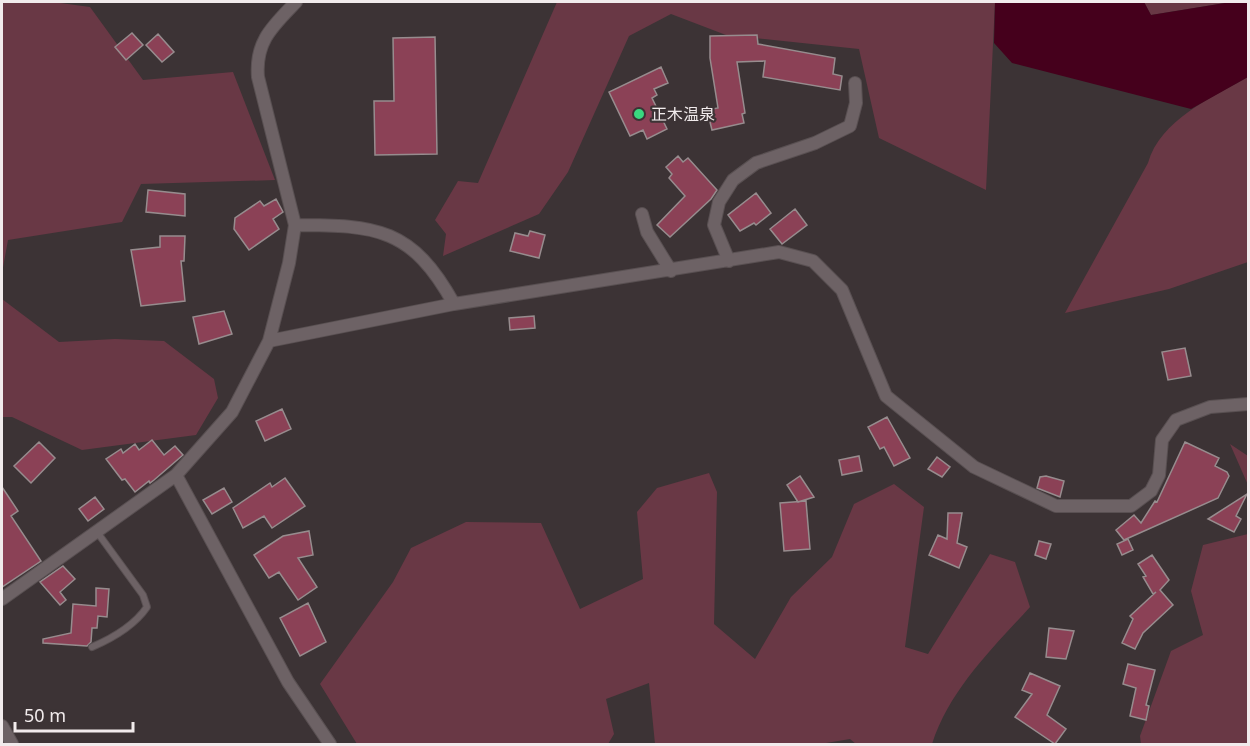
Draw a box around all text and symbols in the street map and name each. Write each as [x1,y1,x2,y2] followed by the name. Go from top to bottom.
[651,103,715,125] place label: 正木温泉
[632,107,646,121] marker: 正木温泉
[15,695,134,733] scale bar
[24,703,66,727] text: 50 m

